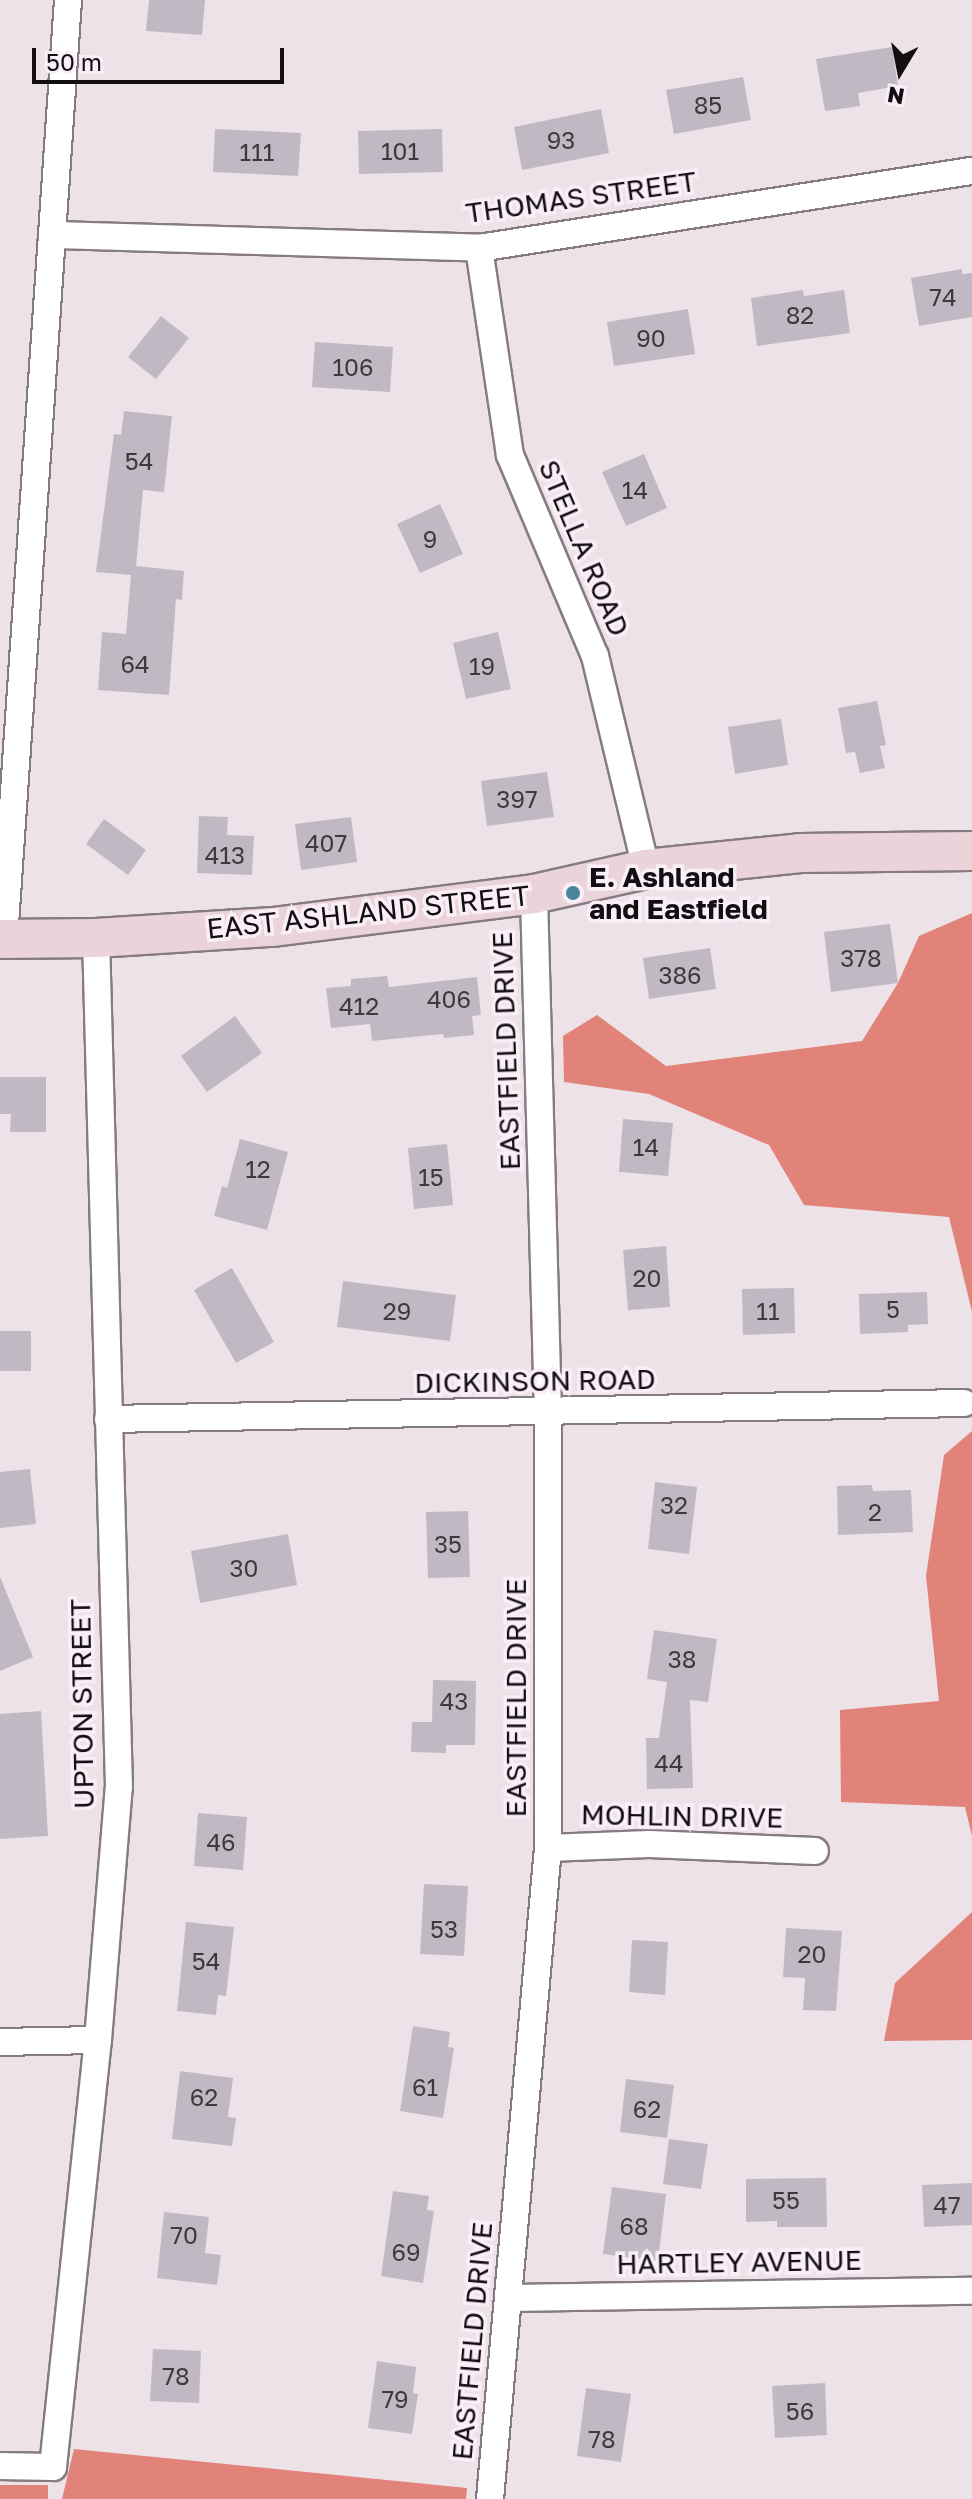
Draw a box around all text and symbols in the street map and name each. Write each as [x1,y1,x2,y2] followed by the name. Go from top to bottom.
[36,32,288,82] scale bar
[860,32,940,112] north arrow
[46,47,102,76] text: 50 m
[885,81,906,111] text: N
[694,91,722,119] house number: 85
[547,126,575,154] house number: 93
[381,137,419,165] house number: 101
[240,138,274,166] house number: 111
[463,164,699,230] street label: THOMAS STREET
[929,283,957,311] house number: 74
[786,301,814,329] house number: 82
[636,324,666,352] house number: 90
[332,353,374,381] house number: 106
[125,447,153,475] house number: 54
[532,455,636,641] street label: STELLA ROAD
[622,476,648,504] house number: 14
[423,525,437,553] house number: 9
[120,650,150,678] house number: 64
[469,652,495,680] house number: 19
[496,785,538,813] house number: 397
[305,829,347,857] house number: 407
[205,841,245,869] house number: 413
[589,860,768,926] place label: E. Ashland and Eastfield
[205,878,531,946] street label: EAST ASHLAND STREET
[564,884,582,902] marker: E. Ashland and Eastfield
[485,931,527,1171] street label: EASTFIELD DRIVE
[840,944,882,972] house number: 378
[658,961,702,989] house number: 386
[427,985,471,1013] house number: 406
[339,992,379,1020] house number: 412
[633,1133,659,1161] house number: 14
[245,1155,271,1183] house number: 12
[418,1163,444,1191] house number: 15
[633,1264,661,1292] house number: 20
[886,1295,900,1323] house number: 5
[383,1297,411,1325] house number: 29
[756,1297,780,1325] house number: 11
[414,1362,656,1400] street label: DICKINSON ROAD
[660,1491,688,1519] house number: 32
[868,1498,882,1526] house number: 2
[434,1530,462,1558] house number: 35
[230,1554,258,1582] house number: 30
[499,1579,533,1817] street label: EASTFIELD DRIVE
[63,1599,101,1809] street label: UPTON STREET
[668,1645,696,1673] house number: 38
[440,1687,468,1715] house number: 43
[654,1749,684,1777] house number: 44
[581,1797,783,1835] street label: MOHLIN DRIVE
[206,1828,236,1856] house number: 46
[430,1915,458,1943] house number: 53
[798,1940,826,1968] house number: 20
[192,1947,220,1975] house number: 54
[412,2073,438,2101] house number: 61
[190,2083,218,2111] house number: 62
[633,2095,661,2123] house number: 62
[772,2186,800,2214] house number: 55
[933,2191,961,2219] house number: 47
[619,2212,649,2240] house number: 68
[170,2221,198,2249] house number: 70
[445,2221,499,2461] street label: EASTFIELD DRIVE
[391,2238,421,2266] house number: 69
[616,2243,862,2281] street label: HARTLEY AVENUE
[162,2362,190,2390] house number: 78
[381,2385,409,2413] house number: 79
[786,2397,814,2425] house number: 56
[588,2425,616,2453] house number: 78

